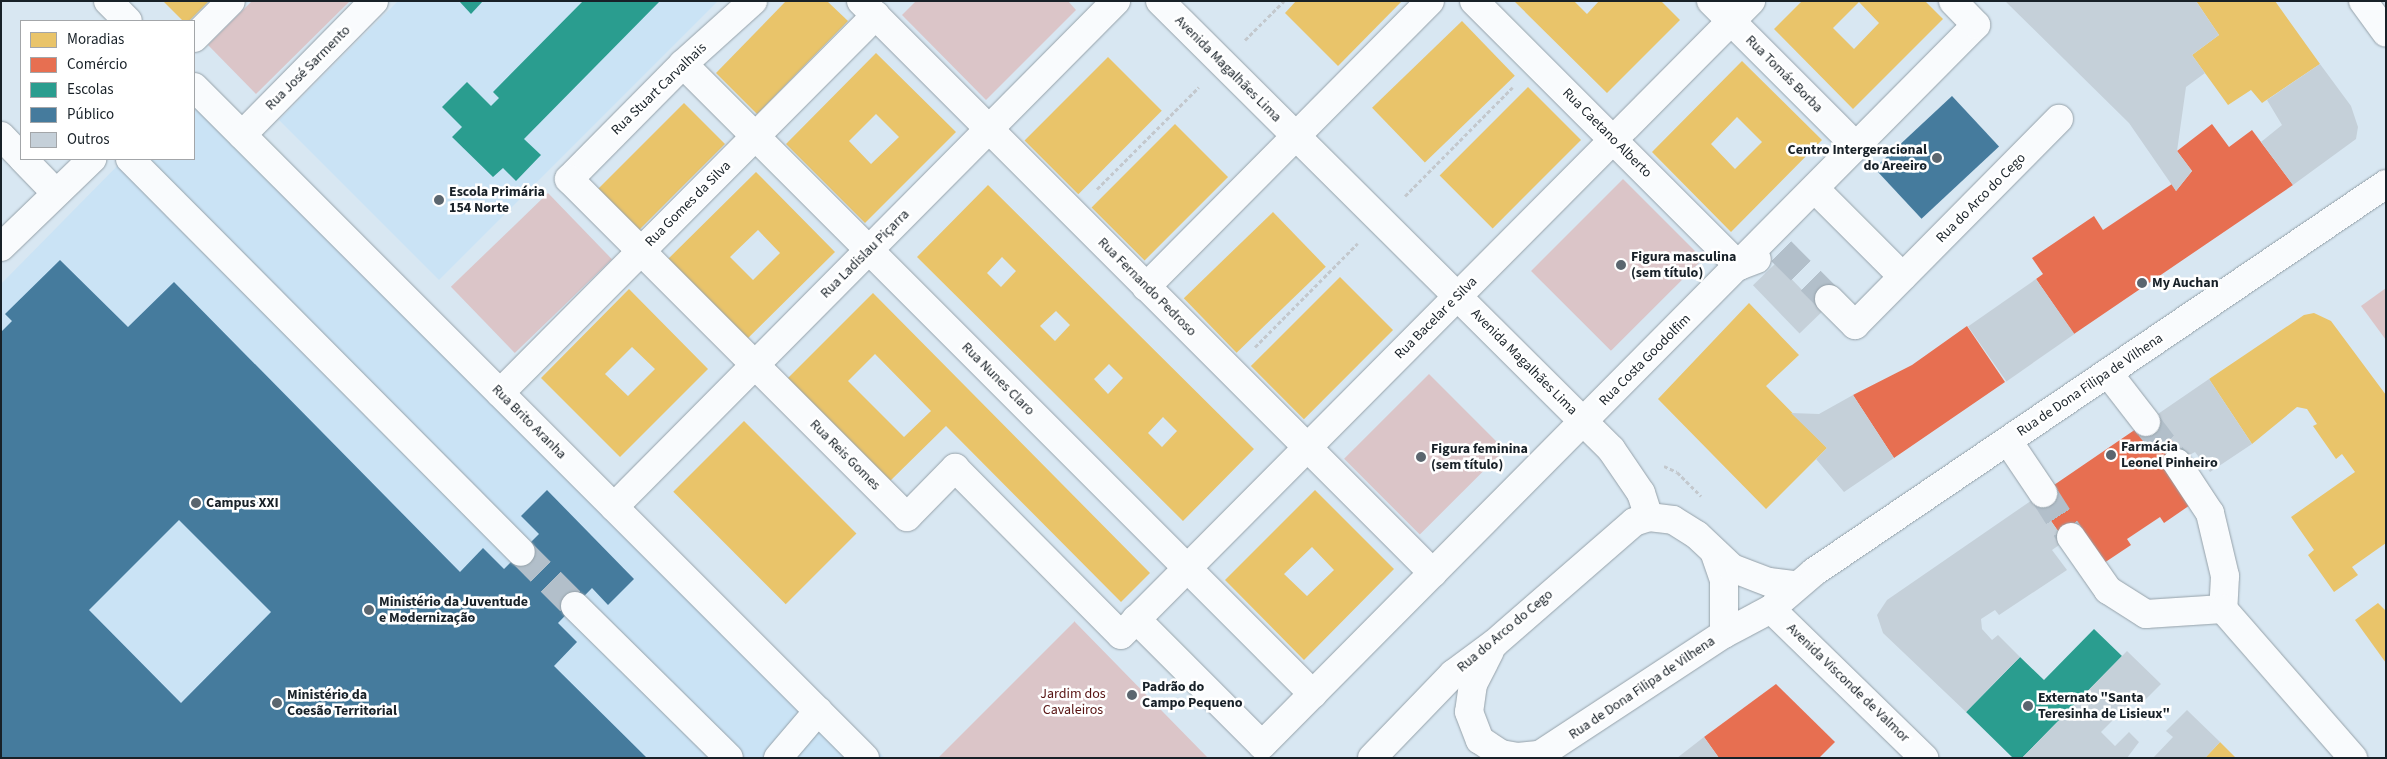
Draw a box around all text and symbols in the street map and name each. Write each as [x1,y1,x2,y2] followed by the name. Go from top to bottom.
[1171,12,1285,126] street label: Avenida Magalhães Lima
[20,20,195,160] legend
[262,22,354,114] street label: Rua José Sarmento
[67,29,124,50] text: Moradias
[1742,32,1826,116] street label: Rua Tomás Borba
[608,39,710,139] street label: Rua Stuart Carvalhais
[67,54,127,75] text: Comércio
[67,79,114,100] text: Escolas
[1559,85,1655,181] street label: Rua Caetano Alberto
[67,104,114,125] text: Público
[67,129,110,150] text: Outros
[1788,142,1927,174] place label: Centro Intergeracional do Areeiro
[1933,150,2029,246] street label: Rua do Arco do Cego
[1931,152,1943,164] marker: Centro Intergeracional do Areeiro
[642,158,734,250] street label: Rua Gomes da Silva
[449,184,545,216] place label: Escola Primária 154 Norte
[433,194,445,206] marker: Escola Primária 154 Norte
[817,206,913,302] street label: Rua Ladislau Piçarra
[1094,234,1200,340] street label: Rua Fernando Pedroso
[1631,249,1736,282] place label: Figura masculina (sem título)
[1615,259,1627,271] marker: Figura masculina (sem título)
[1391,273,1481,363] street label: Rua Bacelar e Silva
[2152,275,2219,291] place label: My Auchan
[2136,277,2148,289] marker: My Auchan
[1467,305,1581,419] street label: Avenida Magalhães Lima
[1596,311,1694,409] street label: Rua Costa Goodolfim
[2014,330,2166,440] street label: Rua de Dona Filipa de Vilhena
[958,339,1038,419] street label: Rua Nunes Claro
[488,381,570,463] street label: Rua Brito Aranha
[806,416,884,494] street label: Rua Reis Gomes
[2121,439,2218,472] place label: Farmácia Leonel Pinheiro
[1431,441,1528,474] place label: Figura feminina (sem título)
[2105,449,2117,461] marker: Farmácia Leonel Pinheiro
[1415,451,1427,463] marker: Figura feminina (sem título)
[206,495,279,511] place label: Campus XXI
[190,497,202,509] marker: Campus XXI
[1454,586,1556,676] street label: Rua do Arco do Cego
[379,594,528,626] place label: Ministério da Juventude e Modernização
[363,604,375,616] marker: Ministério da Juventude e Modernização
[1783,620,1913,746] street label: Avenida Visconde de Valmor
[1566,633,1718,743] street label: Rua de Dona Filipa de Vilhena
[1142,679,1242,712] place label: Padrão do Campo Pequeno
[1040,686,1106,719] park label: Jardim dos Cavaleiros
[287,687,397,720] place label: Ministério da Coesão Territorial
[1126,689,1138,701] marker: Padrão do Campo Pequeno
[2038,690,2170,722] place label: Externato "Santa Teresinha de Lisieux"
[271,697,283,709] marker: Ministério da Coesão Territorial
[2022,700,2034,712] marker: Externato "Santa Teresinha de Lisieux"

